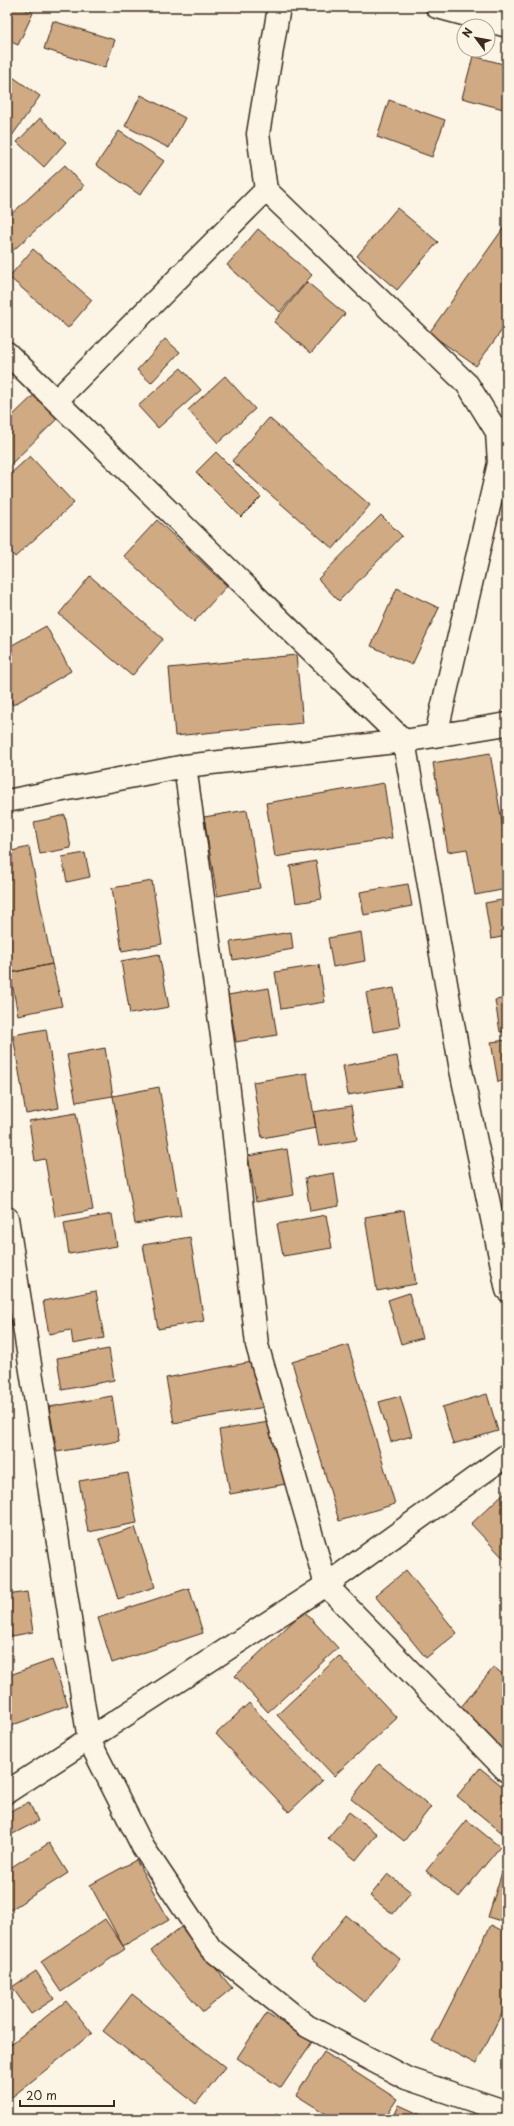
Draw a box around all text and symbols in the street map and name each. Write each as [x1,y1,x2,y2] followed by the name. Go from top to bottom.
[456,18,496,58] north arrow
[458,24,477,41] text: N
[20,2082,114,2108] scale bar
[26,2086,57,2104] text: 20 m

